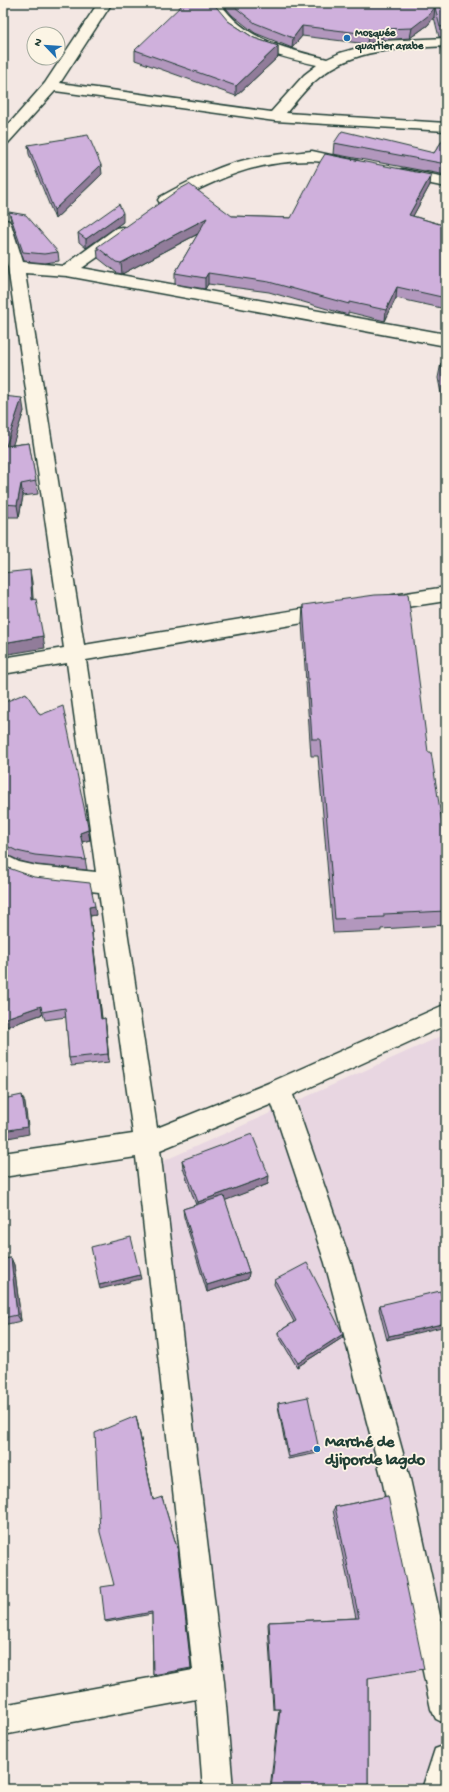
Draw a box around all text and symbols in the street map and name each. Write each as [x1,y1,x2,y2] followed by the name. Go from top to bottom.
[26,26,66,66] north arrow
[355,27,425,54] place label: Mosquée quartier arabe
[342,33,352,43] marker: Mosquée quartier arabe
[32,37,46,48] text: N
[325,1434,426,1471] place label: Marché de djiporde lagdo
[312,1444,322,1454] marker: Marché de djiporde lagdo

